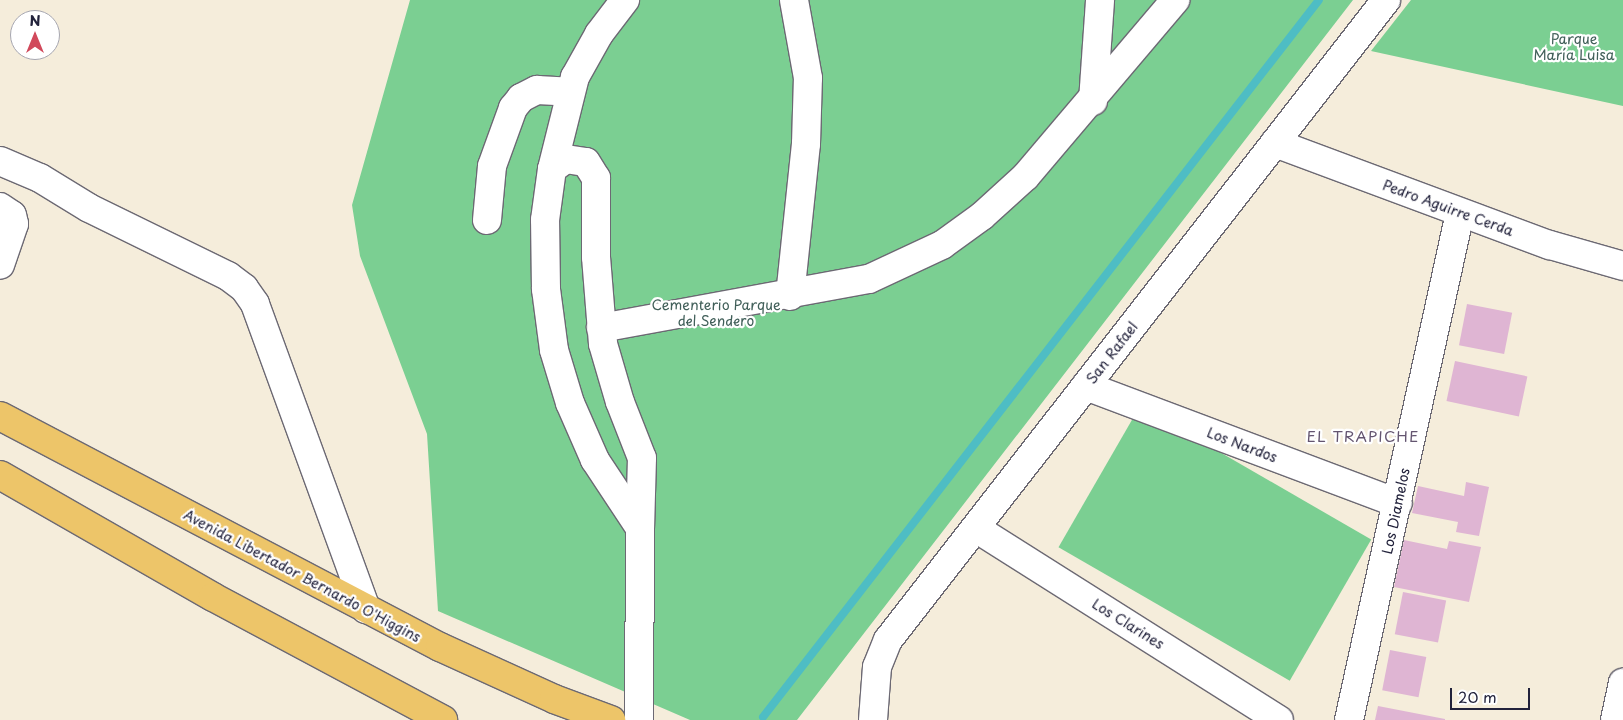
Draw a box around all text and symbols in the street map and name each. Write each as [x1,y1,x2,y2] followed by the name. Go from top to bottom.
[10,10,60,60] north arrow
[29,10,41,31] text: N
[1533,31,1615,64] park label: Parque María Luisa
[1380,176,1516,240] street label: Pedro Aguirre Cerda
[651,297,781,330] park label: Cementerio Parque del Sendero
[1083,319,1141,387] street label: San Rafael
[1204,424,1280,466] street label: Los Nardos
[1306,427,1420,445] district label: EL TRAPICHE
[1379,466,1413,556] street label: Los Diamelos
[181,506,423,646] street label: Avenida Libertador Bernardo O'Higgins
[1089,595,1167,653] street label: Los Clarines
[1453,678,1533,710] scale bar
[1458,685,1497,708] text: 20 m

